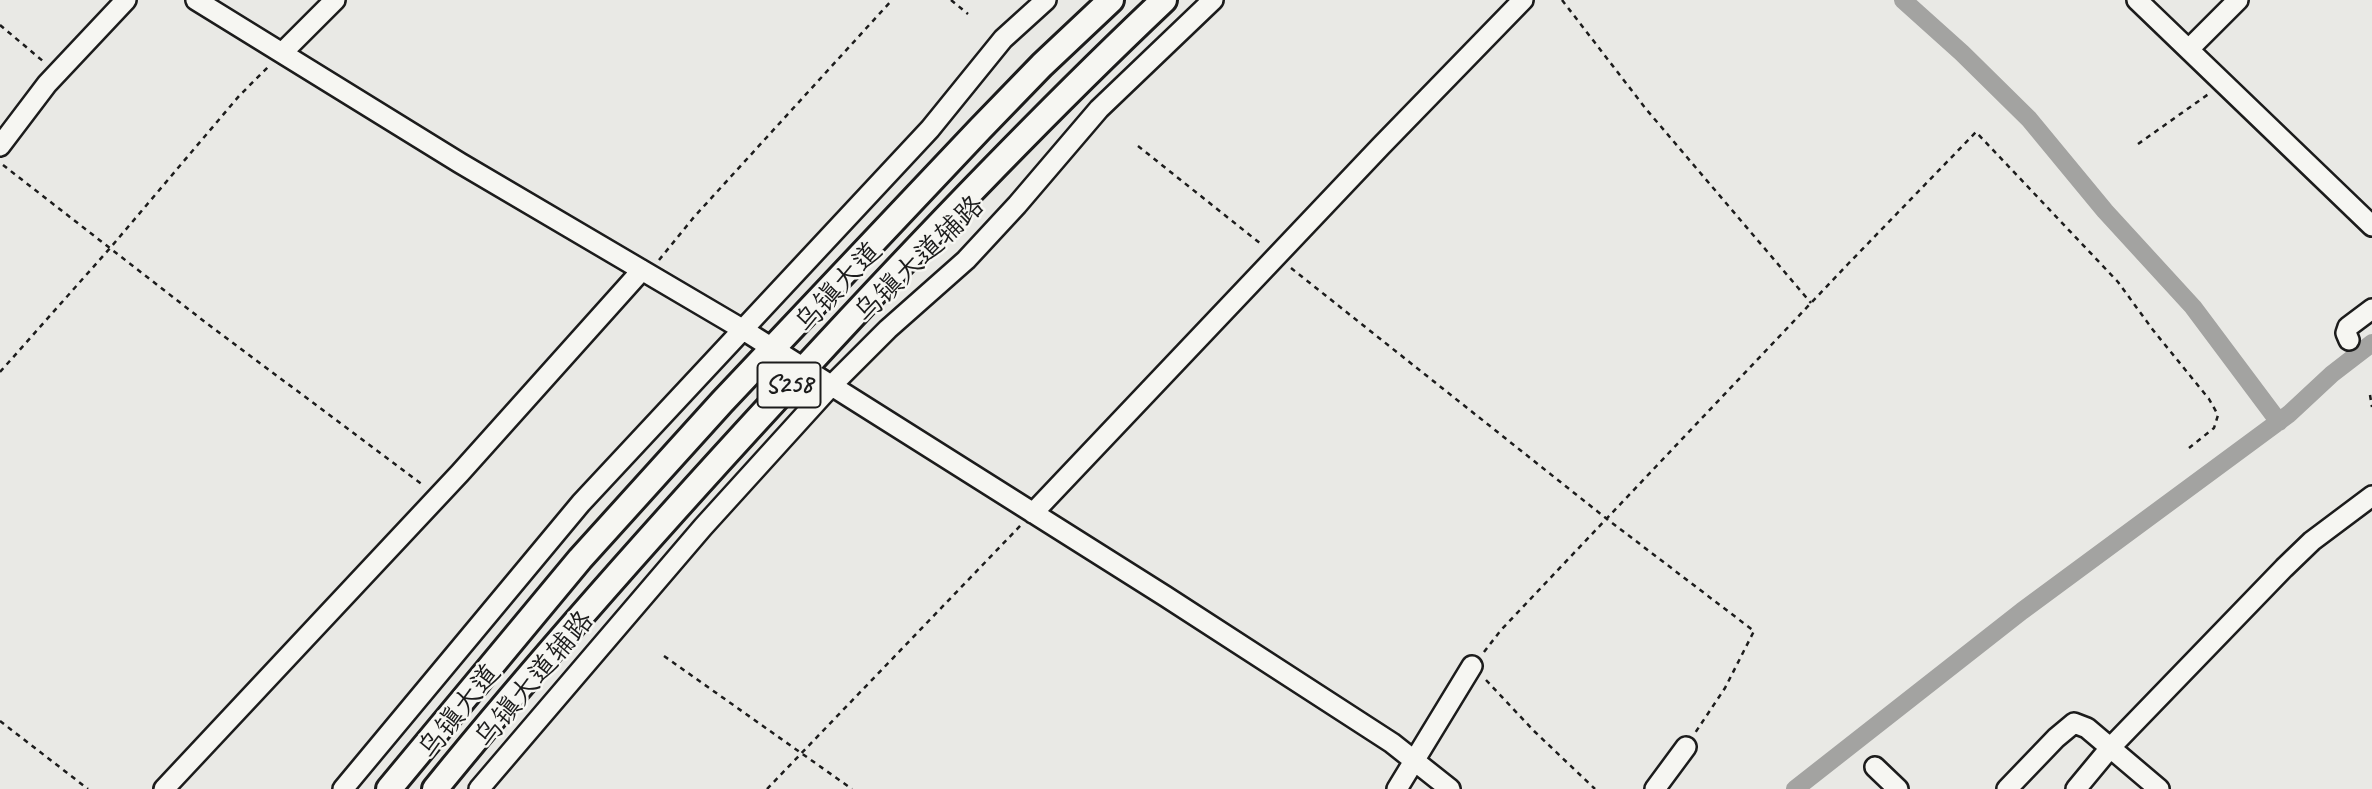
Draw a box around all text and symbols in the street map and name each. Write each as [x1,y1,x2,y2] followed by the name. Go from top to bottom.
[848,190,992,330] street label: 乌镇大道辅路
[789,236,889,340] street label: 乌镇大道
[758,362,820,408] road number: S258
[468,605,602,755] street label: 乌镇大道辅路
[412,658,508,766] street label: 乌镇大道

